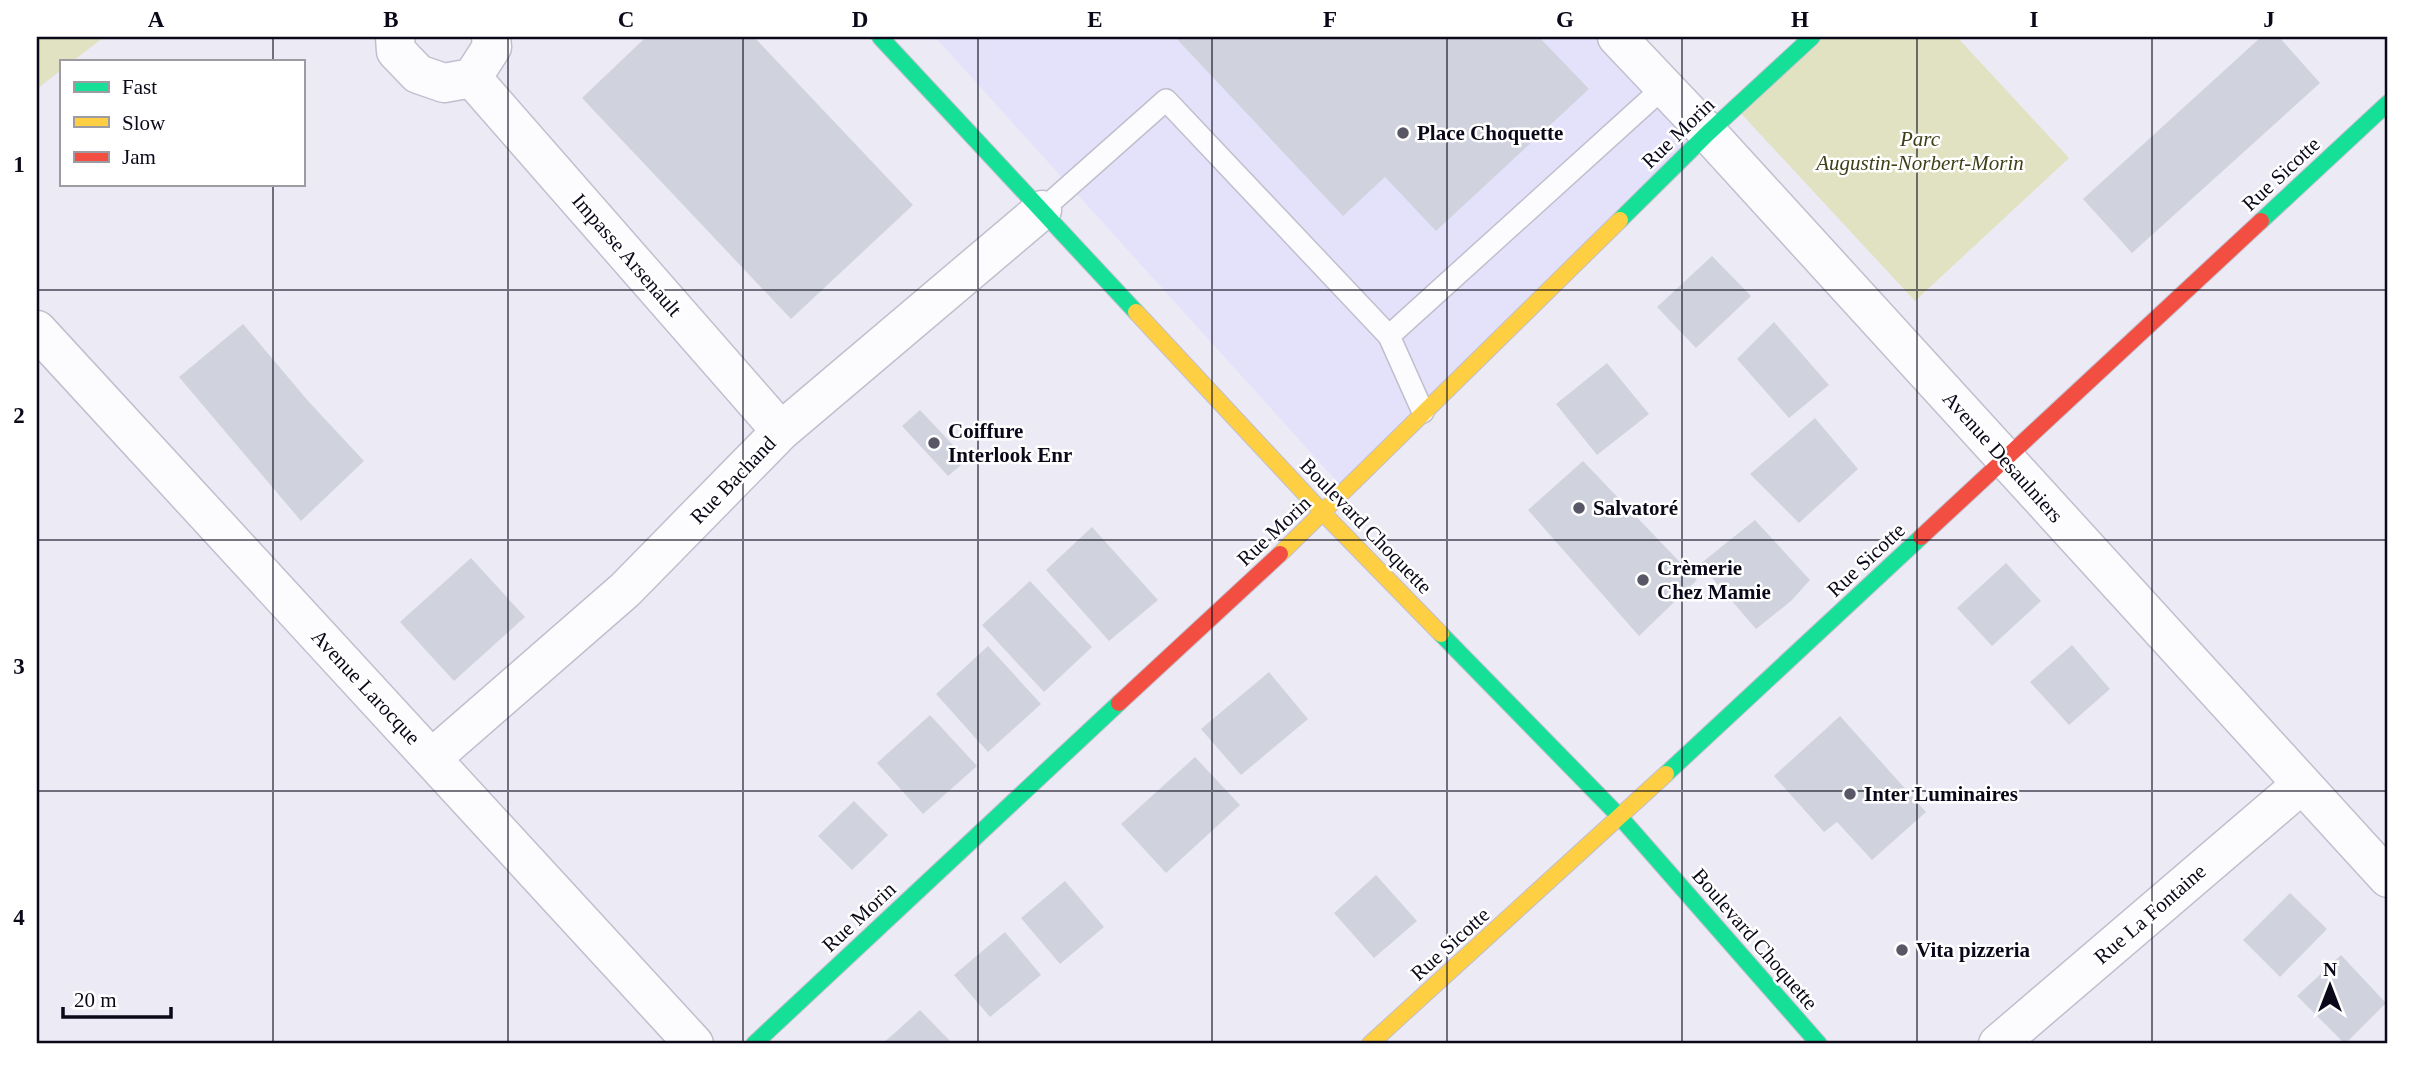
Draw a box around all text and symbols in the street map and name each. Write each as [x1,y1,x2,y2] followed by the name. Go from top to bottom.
[148,7,165,32] text: A
[383,7,399,32] text: B
[618,7,634,32] text: C
[852,7,868,32] text: D
[1087,7,1103,32] text: E
[1323,7,1337,32] text: F
[1556,7,1574,32] text: G
[1791,7,1809,32] text: H
[2030,7,2039,32] text: I
[2263,7,2275,32] text: J
[60,60,304,186] legend
[122,75,157,99] text: Fast
[1637,92,1720,173] street label: Rue Morin
[122,111,166,135] text: Slow
[1417,121,1563,145] place label: Place Choquette
[1395,125,1411,141] marker: Place Choquette
[1814,127,2024,175] park label: Parc Augustin-Norbert-Morin
[2237,132,2325,216] street label: Rue Sicotte
[122,145,156,169] text: Jam
[13,152,25,177] text: 1
[567,189,687,321] street label: Impasse Arsenault
[1938,386,2068,528] street label: Avenue Desaulniers
[13,403,25,428] text: 2
[948,419,1072,467] place label: Coiffure Interlook Enr
[685,431,781,529] street label: Rue Bachand
[926,435,942,451] marker: Coiffure Interlook Enr
[1295,453,1437,599] street label: Boulevard Choquette
[1232,491,1316,571] street label: Rue Morin
[1593,496,1678,520] place label: Salvatoré
[1571,500,1587,516] marker: Salvatoré
[1822,518,1910,602] street label: Rue Sicotte
[1657,556,1771,604] place label: Crèmerie Chez Mamie
[1635,572,1651,588] marker: Crèmerie Chez Mamie
[307,625,425,749] street label: Avenue Larocque
[13,654,25,679] text: 3
[1864,782,2018,806] place label: Inter Luminaires
[1842,786,1858,802] marker: Inter Luminaires
[2089,859,2211,969] street label: Rue La Fontaine
[1687,864,1823,1014] street label: Boulevard Choquette
[817,877,901,957] street label: Rue Morin
[1406,902,1494,986] street label: Rue Sicotte
[13,905,25,930] text: 4
[1916,938,2031,962] place label: Vita pizzeria
[1894,942,1910,958] marker: Vita pizzeria
[2296,951,2366,1021] north arrow
[2323,959,2337,980] text: N
[63,976,172,1020] scale bar
[74,988,117,1012] text: 20 m

